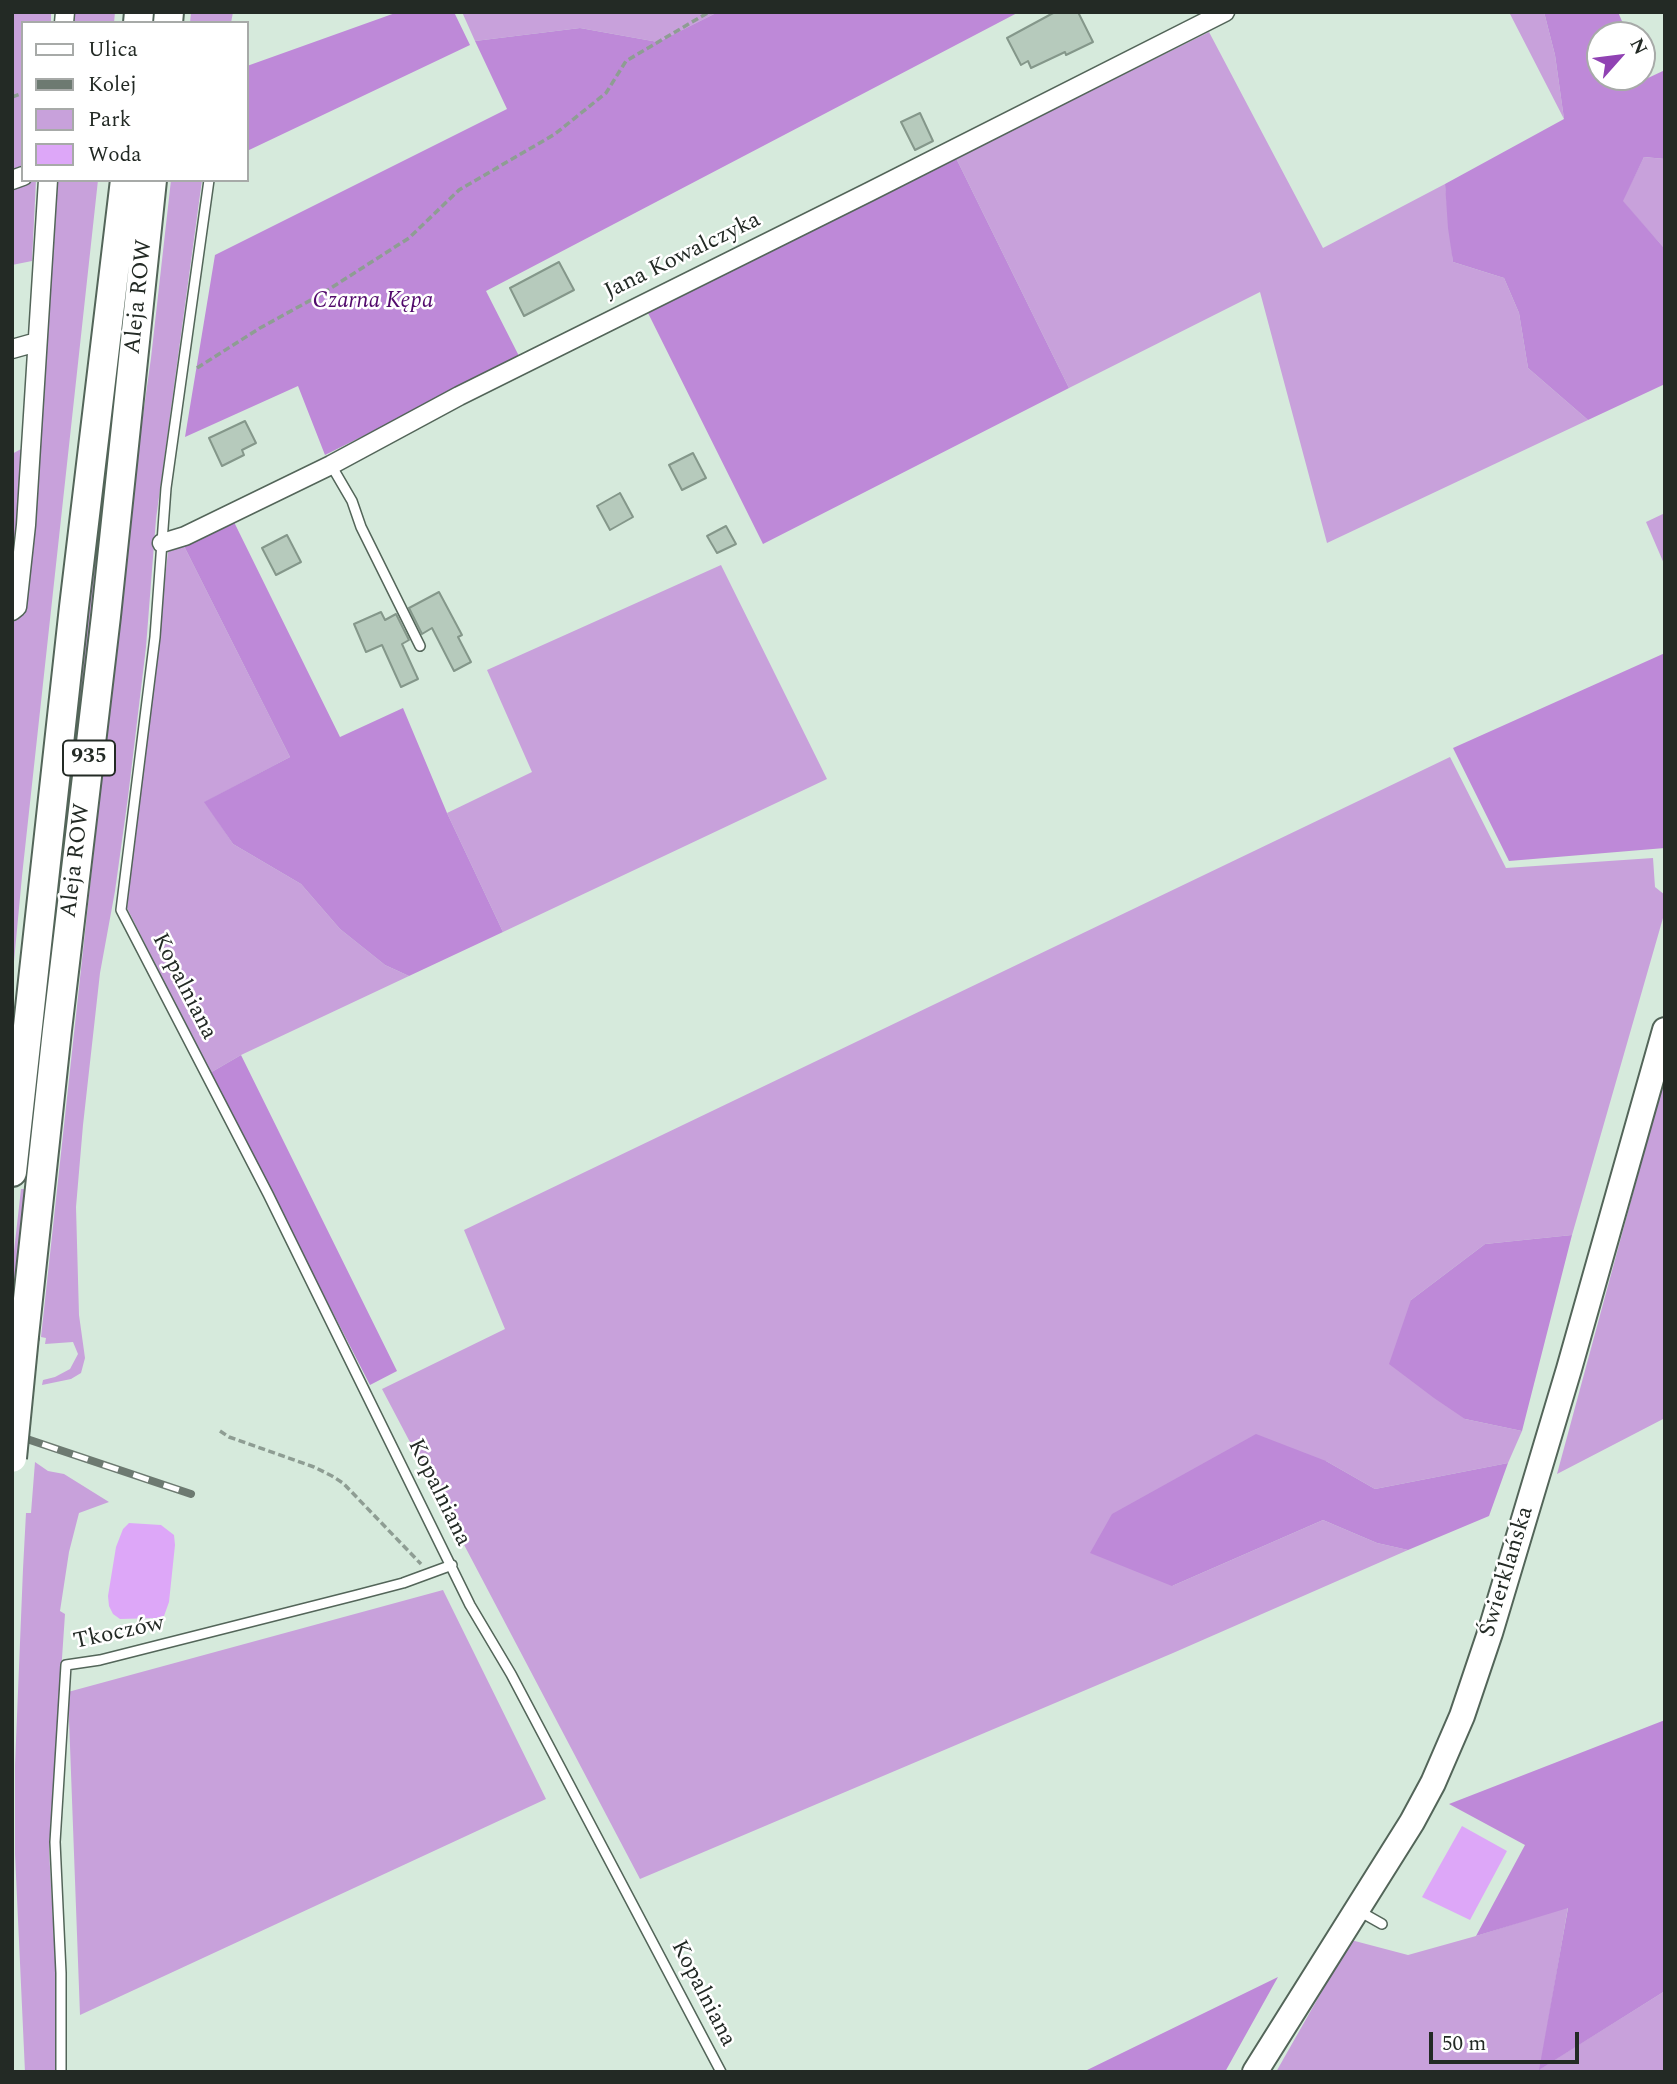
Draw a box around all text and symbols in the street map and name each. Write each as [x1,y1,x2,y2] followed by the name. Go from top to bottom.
[21,21,248,182] legend
[1586,21,1656,91] north arrow
[1622,33,1655,60] text: N
[88,34,138,66] text: Ulica
[88,69,137,101] text: Kolej
[88,104,131,136] text: Park
[88,139,142,171] text: Woda
[600,207,766,307] street label: Jana Kowalczyka
[120,238,160,356] street label: Aleja ROW
[313,288,433,316] park label: Czarna Kępa
[63,740,115,776] road number: 935
[56,802,98,920] street label: Aleja ROW
[144,929,222,1045] street label: Kopalniana
[400,1435,476,1551] street label: Kopalniana
[1475,1503,1541,1641] street label: Świerklańska
[71,1611,167,1657] street label: Tkoczów
[663,1936,741,2052] street label: Kopalniana
[1432,2018,1582,2062] scale bar
[1442,2028,1486,2060] text: 50 m

